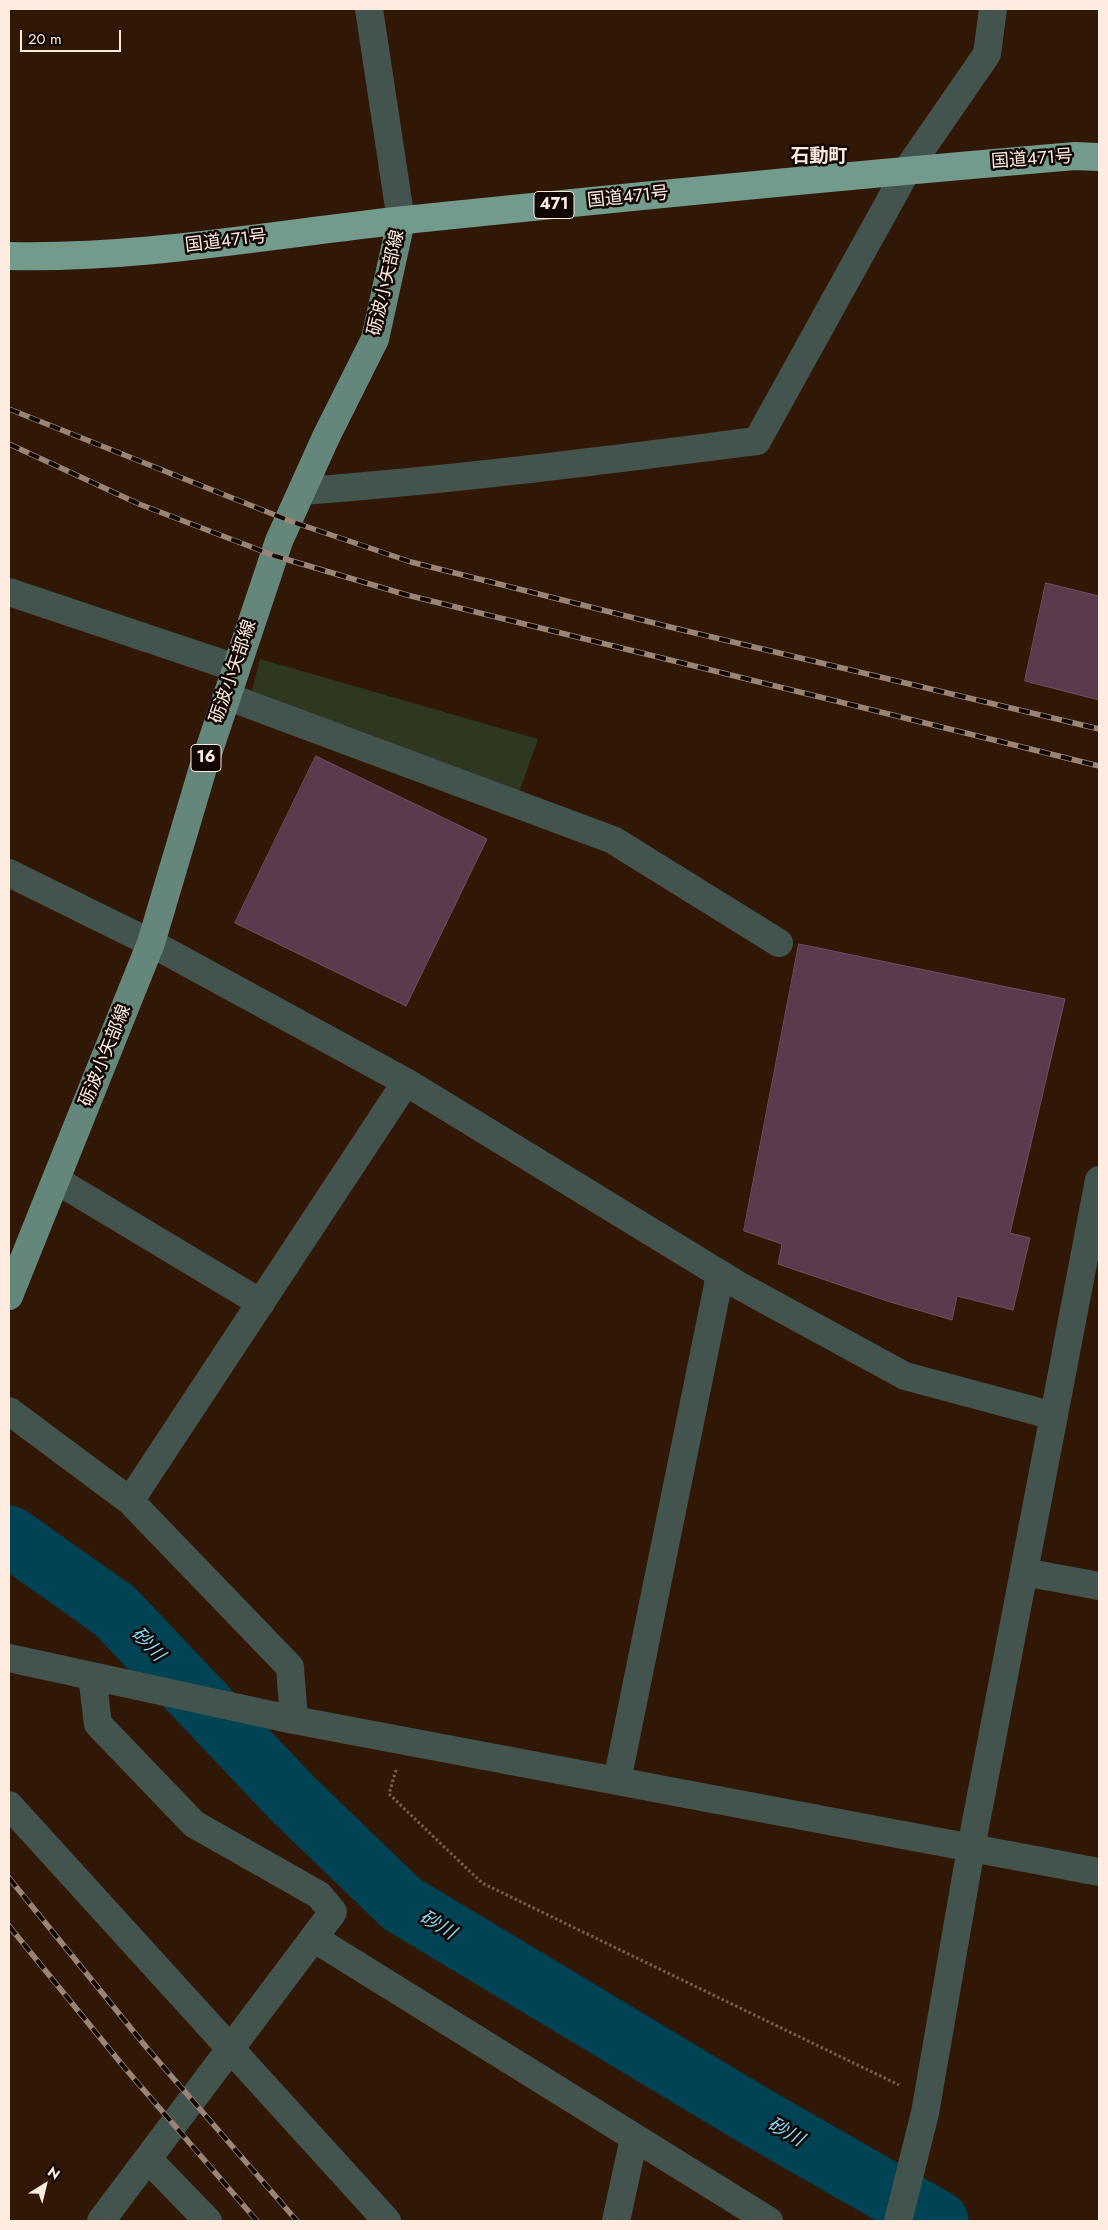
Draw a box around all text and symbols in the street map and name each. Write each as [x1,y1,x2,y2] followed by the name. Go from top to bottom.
[22,20,124,52] scale bar
[28,28,62,50] text: 20 m
[791,146,847,168] district label: 石動町
[990,146,1074,174] street label: 国道471号
[586,183,670,213] street label: 国道471号
[534,192,574,218] road number: 471
[184,226,268,258] street label: 国道471号
[364,228,410,338] street label: 砺波小矢部線
[206,617,262,727] street label: 砺波小矢部線
[191,744,221,771] road number: 16
[76,1002,136,1110] street label: 砺波小矢部線
[126,1623,168,1667] water label: 砂川
[415,1906,459,1946] water label: 砂川
[763,2114,807,2152] water label: 砂川
[20,2160,70,2210] north arrow
[43,2162,64,2184] text: N

